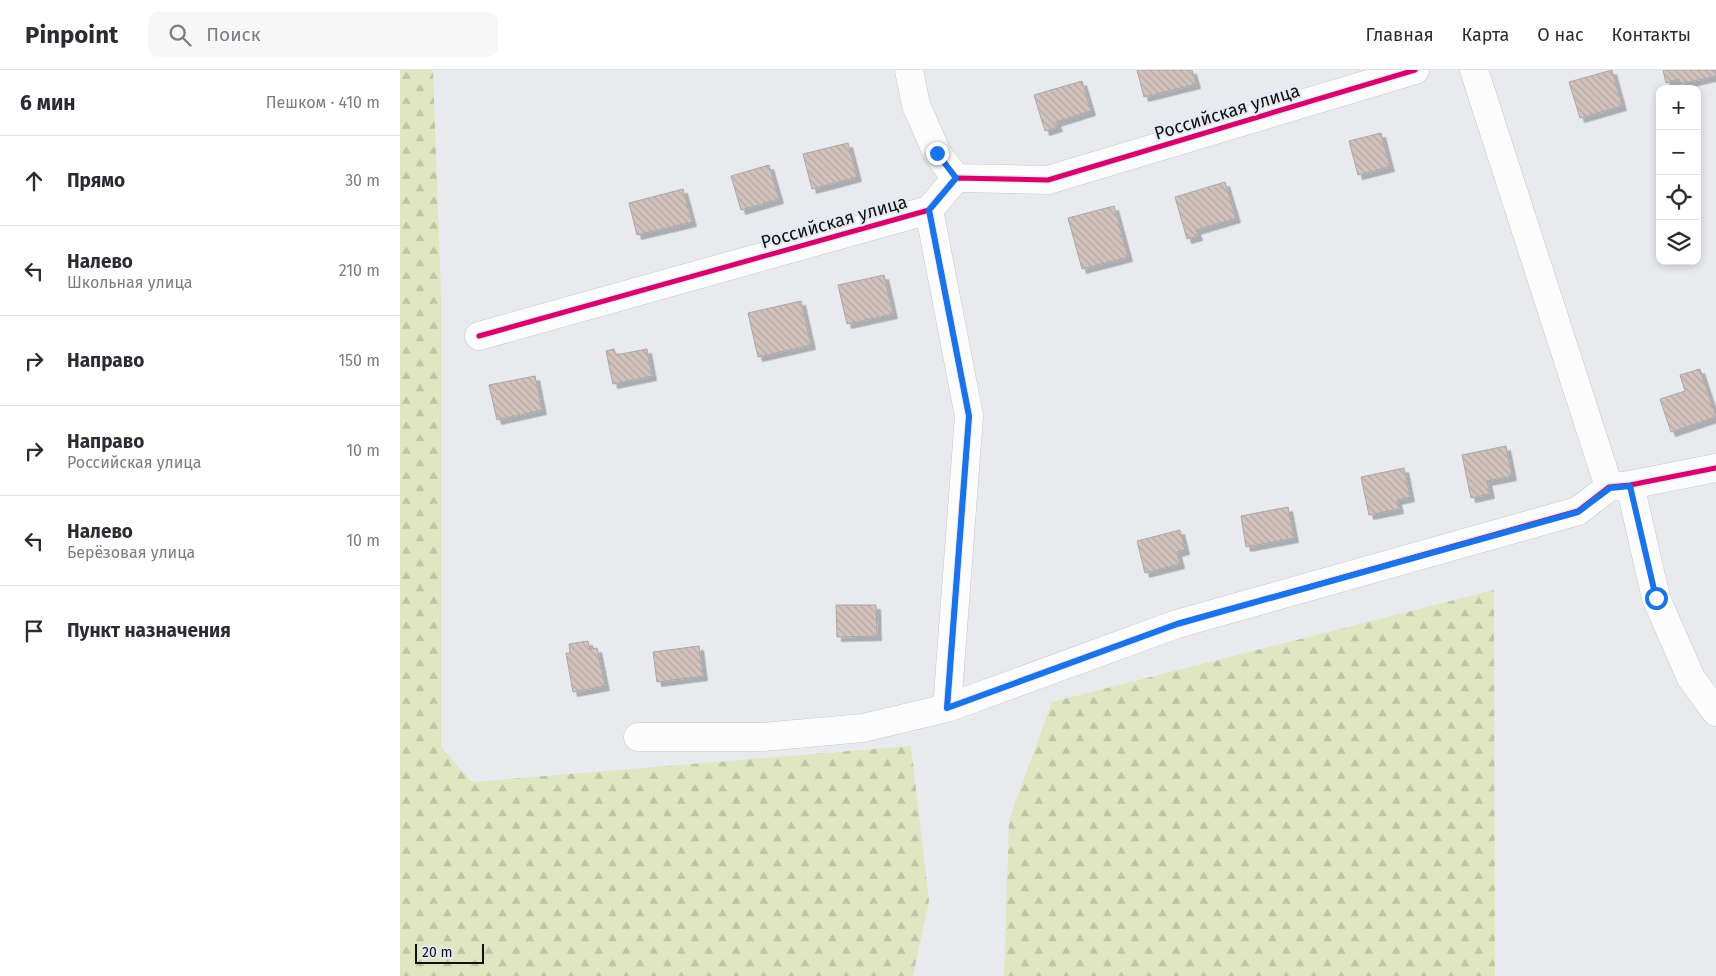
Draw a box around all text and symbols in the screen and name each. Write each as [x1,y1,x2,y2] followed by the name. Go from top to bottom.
[148,12,498,57] search box
[25,21,118,49] text: Pinpoint
[166,21,194,49] icon: search
[206,23,261,46] text: Поиск
[1366,24,1434,46] text: Главная
[1462,24,1509,46] text: Карта
[1537,24,1584,46] text: О нас
[1612,24,1691,46] text: Контакты
[1151,79,1303,145] street label: Российская улица
[1656,85,1701,265] map controls
[1656,85,1701,130] button: +
[20,90,76,116] text: 6 мин
[266,93,380,112] text: Пешком · 410 m
[1656,130,1701,175] button: −
[926,142,949,165] route end
[20,167,48,195] icon: ahead
[67,169,125,192] text: Прямо
[345,171,380,190] text: 30 m
[1656,175,1701,220] button: locate
[758,191,910,253] street label: Российская улица
[1656,220,1701,265] button: layers
[67,250,133,273] text: Налево
[20,257,48,285] icon: left
[339,261,380,280] text: 210 m
[67,273,192,292] text: Школьная улица
[20,347,48,375] icon: right
[67,349,144,372] text: Направо
[338,351,380,370] text: 150 m
[67,430,144,453] text: Направо
[20,437,48,465] icon: right
[346,441,380,460] text: 10 m
[67,453,201,472] text: Российская улица
[67,520,133,543] text: Налево
[20,527,48,555] icon: left
[346,531,380,550] text: 10 m
[67,543,195,562] text: Берёзовая улица
[1645,587,1668,610] route start
[20,617,48,645] icon: arrive
[67,619,231,642] text: Пункт назначения
[415,941,484,964] scale bar
[422,944,452,961] text: 20 m

